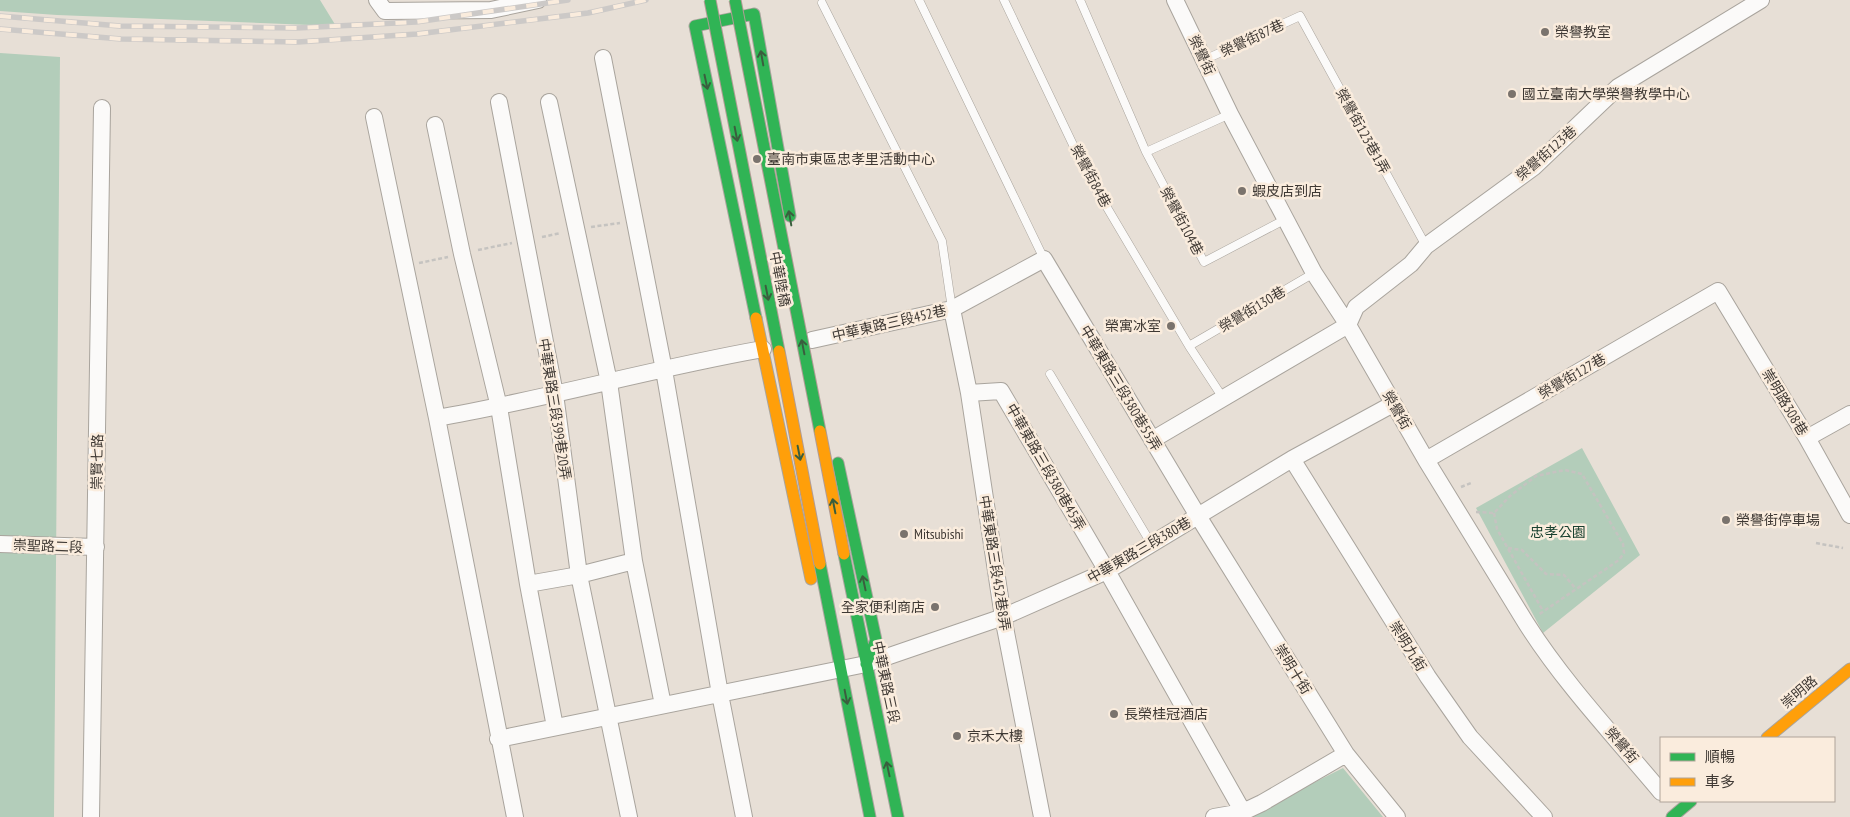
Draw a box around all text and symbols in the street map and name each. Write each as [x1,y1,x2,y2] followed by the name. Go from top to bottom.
[1217,15,1287,61] street label: 榮譽街87巷
[1555,23,1611,41] place label: 榮譽教室
[1539,26,1551,38] marker: 榮譽教室
[1185,32,1219,78] street label: 榮譽街
[756,51,766,67] one-way arrow
[702,74,712,90] one-way arrow
[1332,85,1394,177] street label: 榮譽街123巷1弄
[1522,85,1690,103] place label: 國立臺南大學榮譽教學中心
[1506,88,1518,100] marker: 國立臺南大學榮譽教學中心
[1512,122,1580,184] street label: 榮譽街123巷
[732,125,741,141] one-way arrow
[1067,141,1115,211] street label: 榮譽街84巷
[767,150,935,168] place label: 臺南市東區忠孝里活動中心
[751,153,763,165] marker: 臺南市東區忠孝里活動中心
[1252,182,1322,200] place label: 蝦皮店到店
[1156,184,1208,258] street label: 榮譽街104巷
[1236,185,1248,197] marker: 蝦皮店到店
[785,211,795,227] one-way arrow
[766,250,794,308] street label: 中華陸橋
[1215,282,1289,336] street label: 榮譽街130巷
[763,285,773,301] one-way arrow
[830,301,948,345] street label: 中華東路三段452巷
[1105,317,1161,335] place label: 榮寓冰室
[1165,320,1177,332] marker: 榮寓冰室
[1076,322,1166,454] street label: 中華東路三段380巷55弄
[535,337,575,481] street label: 中華東路三段399巷20弄
[798,339,807,355] one-way arrow
[1535,349,1609,403] street label: 榮譽街127巷
[1758,365,1812,439] street label: 崇明路308巷
[1379,387,1415,433] street label: 榮譽街
[1002,400,1090,534] street label: 中華東路三段380巷45弄
[88,434,106,490] street label: 崇賢七路
[794,444,804,460] one-way arrow
[975,494,1015,632] street label: 中華東路三段452巷8弄
[829,498,839,514] one-way arrow
[1736,511,1820,529] place label: 榮譽街停車場
[1084,513,1194,587] street label: 中華東路三段380巷
[1720,514,1732,526] marker: 榮譽街停車場
[1530,523,1586,541] park label: 忠孝公園
[914,525,964,543] place label: Mitsubishi
[898,528,910,540] marker: Mitsubishi
[13,536,83,556] street label: 崇聖路二段
[859,576,868,592] one-way arrow
[841,598,925,616] place label: 全家便利商店
[929,601,941,613] marker: 全家便利商店
[1386,617,1430,675] street label: 崇明九街
[868,639,904,725] street label: 中華東路三段
[1271,640,1315,698] street label: 崇明十街
[1777,672,1821,712] street label: 崇明路
[842,689,852,705] one-way arrow
[1124,705,1208,723] place label: 長榮桂冠酒店
[1108,708,1120,720] marker: 長榮桂冠酒店
[1602,723,1642,767] street label: 榮譽街
[967,727,1023,745] place label: 京禾大樓
[951,730,963,742] marker: 京禾大樓
[1660,737,1835,802] legend
[1705,747,1735,766] text: 順暢
[883,762,893,778] one-way arrow
[1705,772,1735,791] text: 車多

